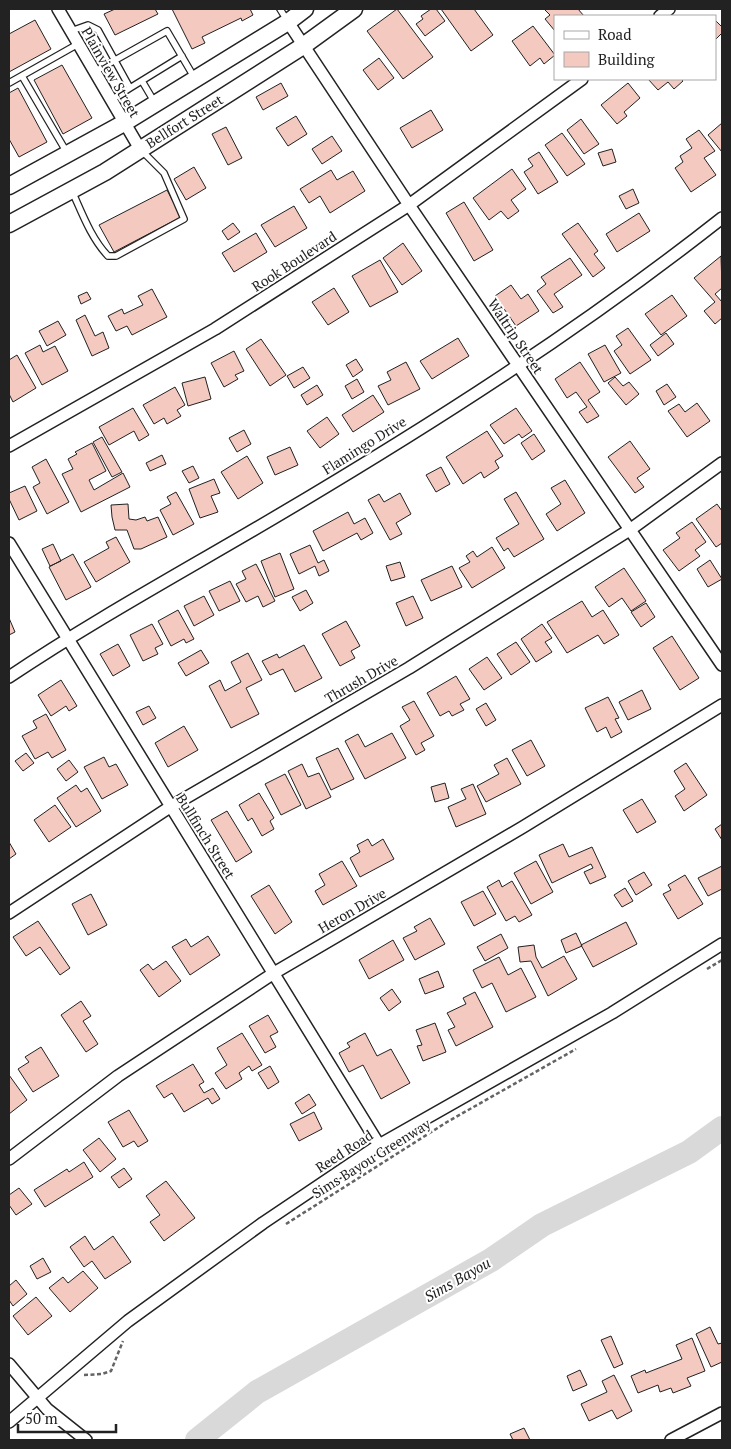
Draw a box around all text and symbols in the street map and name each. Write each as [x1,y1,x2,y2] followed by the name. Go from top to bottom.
[554,15,716,80] legend
[77,23,145,121] street label: Plainview Street
[598,24,631,44] text: Road
[598,49,656,69] text: Building
[142,89,227,152] street label: Bellfort Street
[248,226,340,296] street label: Rook Boulevard
[484,295,549,378] street label: Waltrip Street
[319,412,409,478] street label: Flamingo Drive
[321,650,401,708] street label: Thrush Drive
[172,790,240,883] street label: Bullfinch Street
[315,883,389,937] street label: Heron Drive
[308,1113,435,1202] street label: Sims Bayou Greenway
[312,1125,377,1177] street label: Reed Road
[420,1252,494,1306] water label: Sims Bayou
[18,1402,115,1434] scale bar
[25,1408,58,1428] text: 50 m

